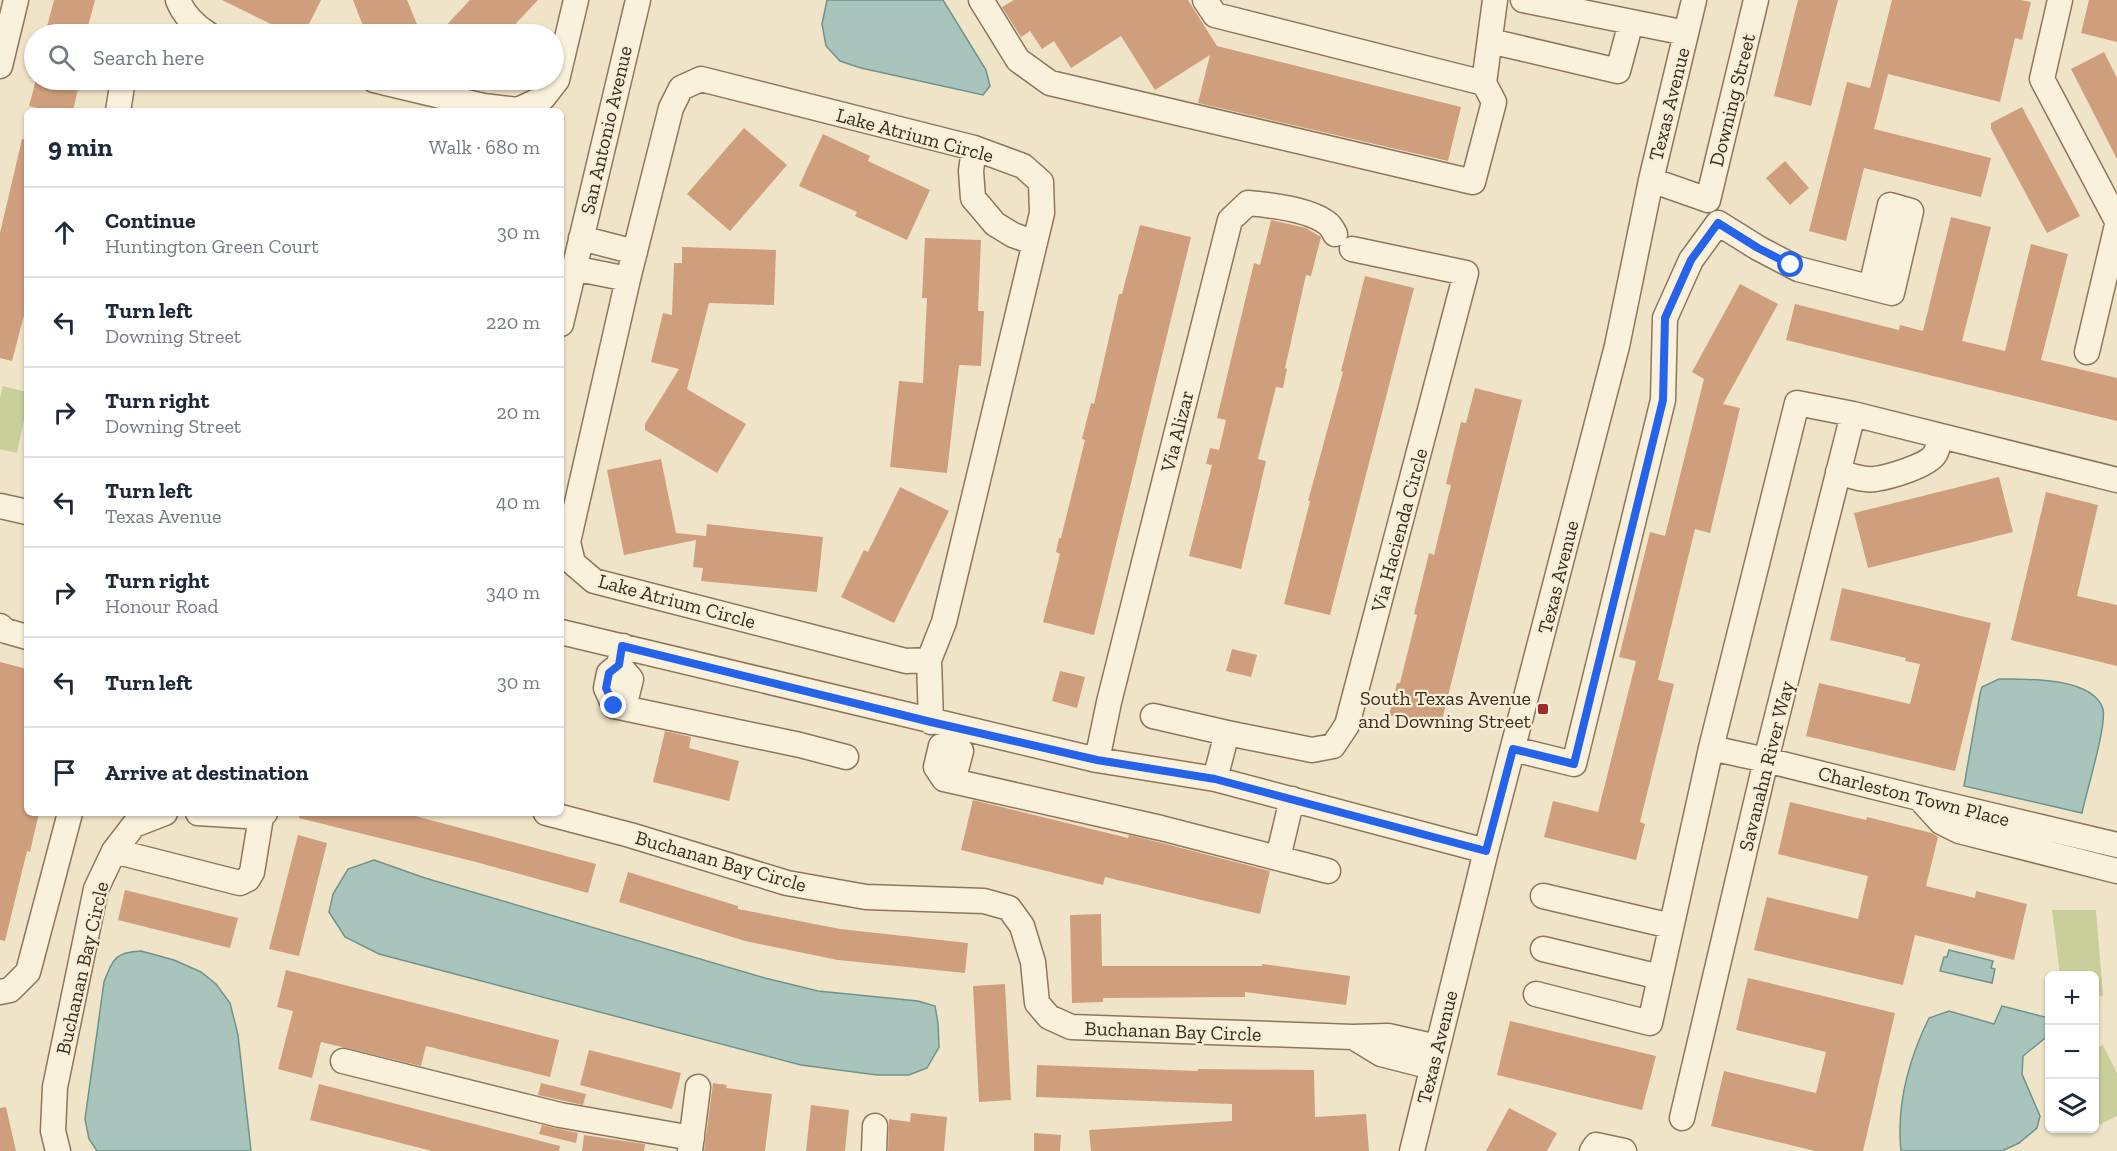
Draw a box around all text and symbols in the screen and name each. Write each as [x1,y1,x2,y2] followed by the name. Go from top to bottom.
[24,24,564,90] search box
[1704,30,1760,169] street label: Downing Street
[45,41,78,74] icon: search
[575,43,637,217] street label: San Antonio Avenue
[93,44,204,71] text: Search here
[1643,45,1695,163] street label: Texas Avenue
[834,102,996,168] street label: Lake Atrium Circle
[48,131,113,163] text: 9 min
[429,135,540,159] text: Walk · 680 m
[105,207,196,234] text: Continue
[48,216,81,249] icon: ahead
[497,220,540,244] text: 30 m
[105,234,319,258] text: Huntington Green Court
[1777,251,1803,277] route start
[105,297,192,324] text: Turn left
[48,306,81,339] icon: left
[486,310,540,334] text: 220 m
[105,324,241,348] text: Downing Street
[105,387,209,414] text: Turn right
[1155,388,1199,475] street label: Via Alizar
[48,396,81,429] icon: right
[496,400,540,424] text: 20 m
[105,414,241,438] text: Downing Street
[1365,445,1432,616] street label: Via Hacienda Circle
[105,477,192,504] text: Turn left
[48,486,81,519] icon: left
[496,490,540,514] text: 40 m
[105,504,221,528] text: Texas Avenue
[1532,518,1584,636] street label: Texas Avenue
[105,567,209,594] text: Turn right
[596,568,758,634] street label: Lake Atrium Circle
[48,576,81,609] icon: right
[486,580,540,604] text: 340 m
[105,594,218,618] text: Honour Road
[48,666,81,699] icon: left
[105,669,192,696] text: Turn left
[497,670,540,694] text: 30 m
[1733,678,1799,853] street label: Savanahn River Way
[1358,686,1532,733] place label: South Texas Avenue and Downing Street
[600,692,626,718] route end
[1536,702,1550,716] marker: South Texas Avenue and Downing Street
[48,756,81,789] icon: arrive
[105,759,308,786] text: Arrive at destination
[1816,761,2012,831] street label: Charleston Town Place
[633,825,809,897] street label: Buchanan Bay Circle
[50,879,114,1057] street label: Buchanan Bay Circle
[2045,971,2099,1133] map controls
[2045,971,2099,1025] button: +
[1411,988,1463,1106] street label: Texas Avenue
[1084,1016,1262,1046] street label: Buchanan Bay Circle
[2045,1025,2099,1079] button: −
[2045,1079,2099,1133] button: layers

